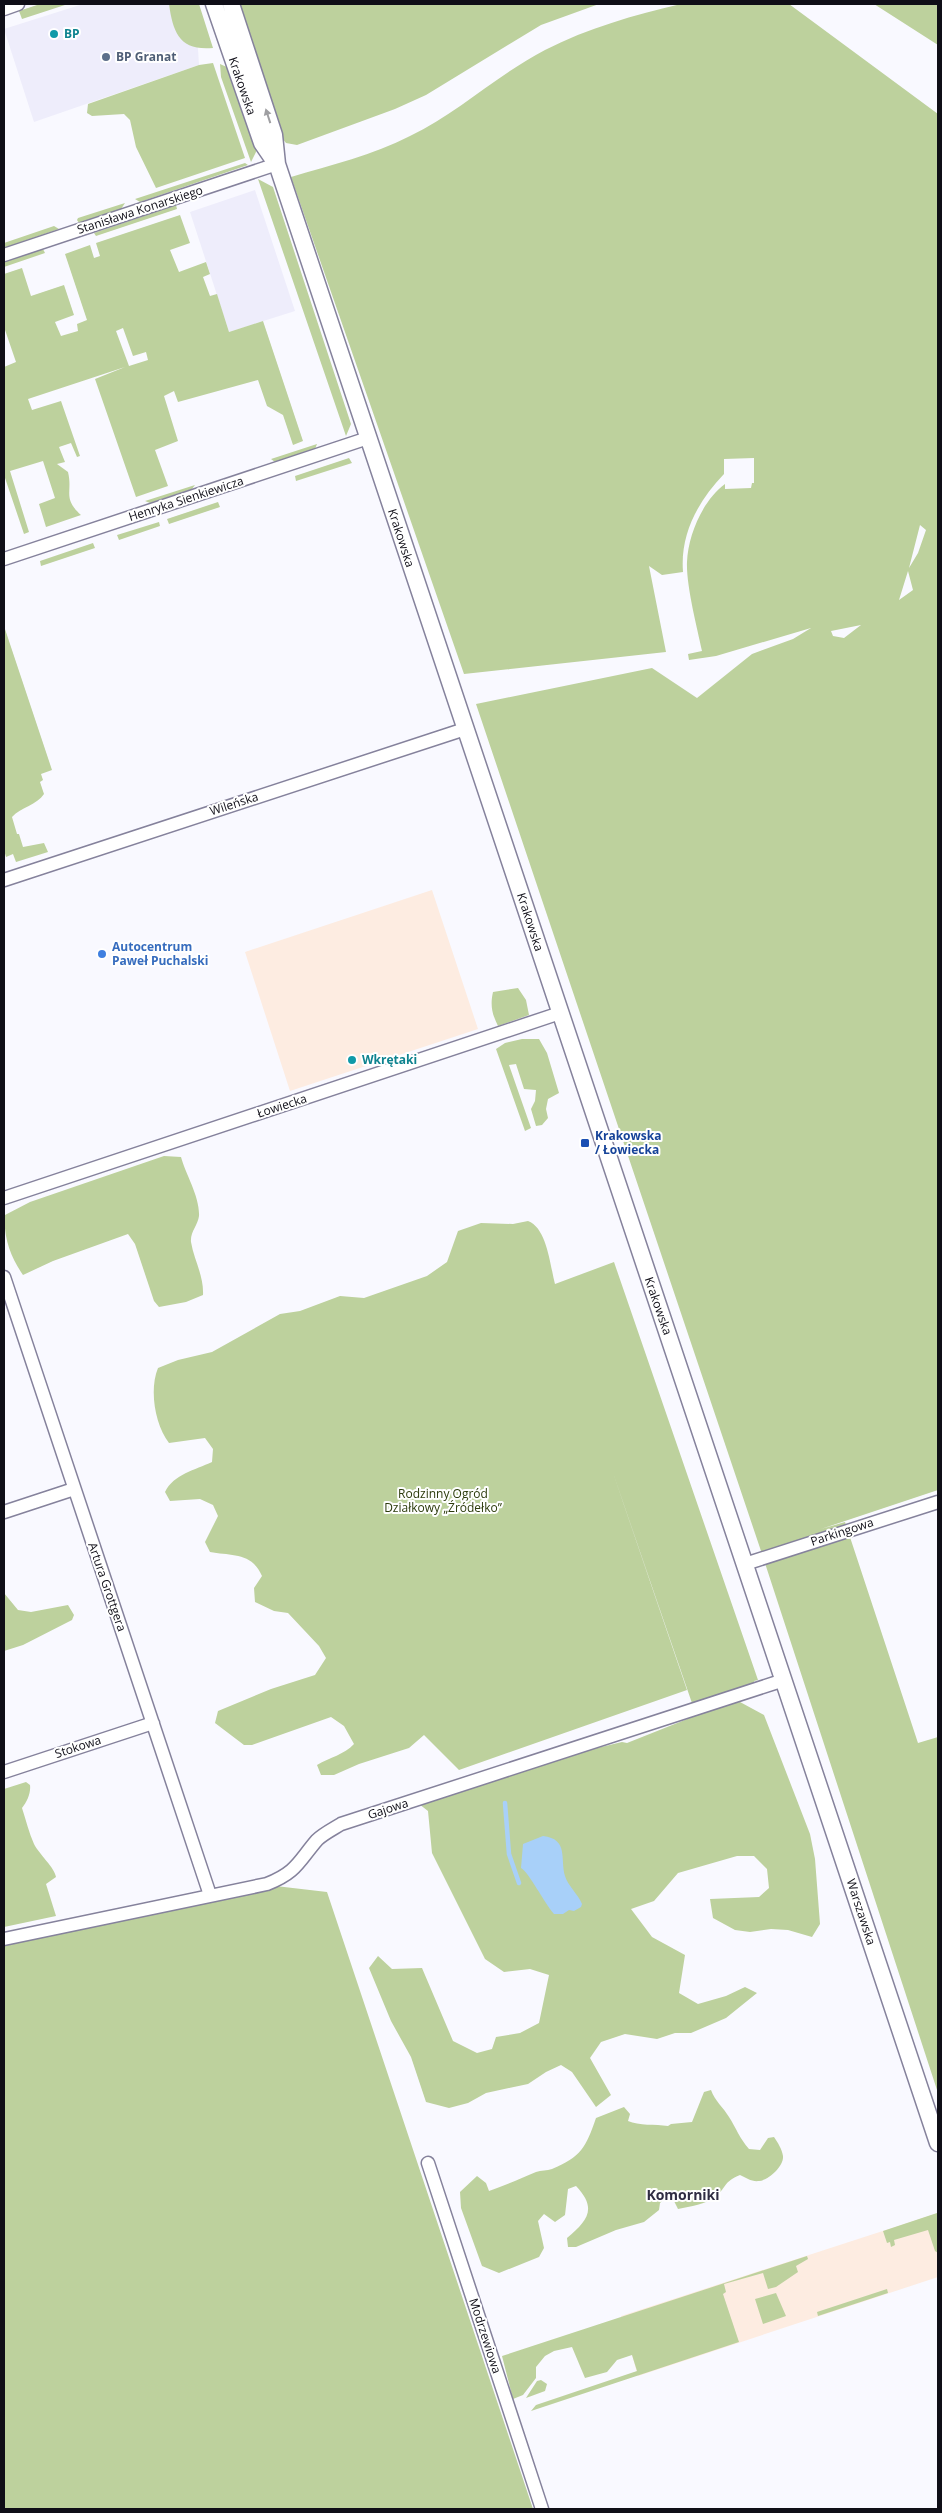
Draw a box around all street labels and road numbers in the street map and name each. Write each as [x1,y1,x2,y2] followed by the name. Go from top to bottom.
[225,54,260,117] street label: Krakowska
[75,181,205,238] street label: Stanisława Konarskiego
[126,472,246,525] street label: Henryka Sienkiewicza
[384,506,419,569] street label: Krakowska
[207,788,260,819] street label: Wileńska
[513,890,548,953] street label: Krakowska
[255,1090,309,1122] street label: Łowiecka
[641,1274,676,1337] street label: Krakowska
[808,1513,875,1550] street label: Parkingowa
[84,1540,131,1634] street label: Artura Grottgera
[53,1731,103,1762] street label: Stokowa
[365,1794,410,1823] street label: Gajowa
[843,1877,880,1947] street label: Warszawska
[465,2296,506,2376] street label: Modrzewiowa

